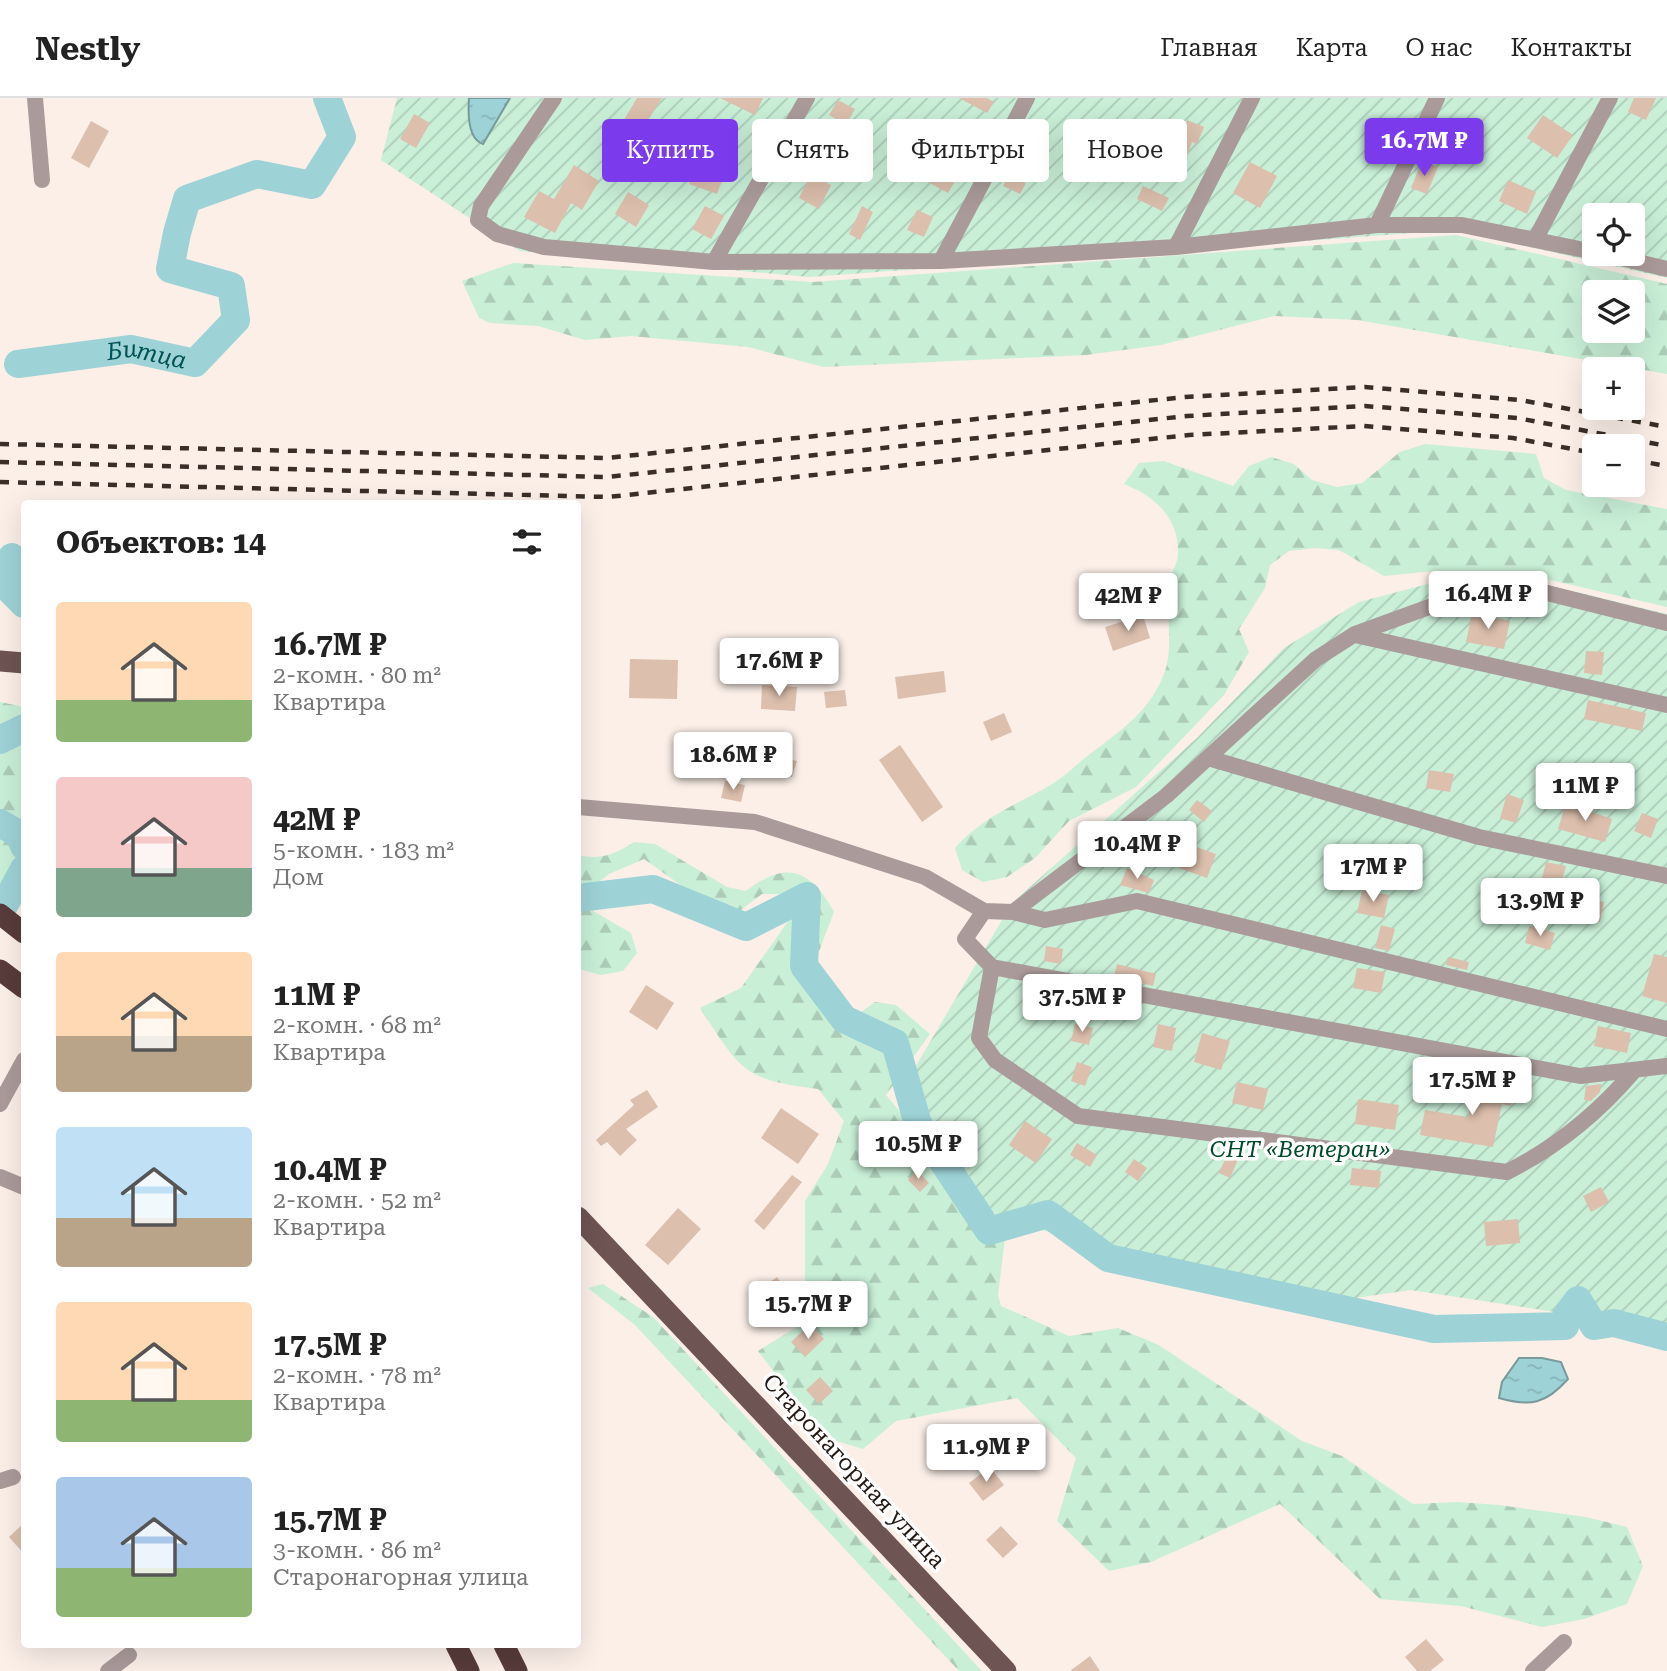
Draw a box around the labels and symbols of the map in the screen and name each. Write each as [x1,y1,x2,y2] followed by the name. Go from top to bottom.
[1359,118,1489,178] pin: 16.7M ₽
[104,334,189,375] water label: Битца
[1423,572,1553,631] pin: 16.4M ₽
[1079,574,1177,633] pin: 42M ₽
[714,638,844,698] pin: 17.6M ₽
[668,732,798,792] pin: 18.6M ₽
[1536,764,1634,823] pin: 11M ₽
[1072,822,1202,881] pin: 10.4M ₽
[1324,844,1422,904] pin: 17M ₽
[1475,878,1605,938] pin: 13.9M ₽
[1017,974,1147,1034] pin: 37.5M ₽
[1407,1058,1537,1117] pin: 17.5M ₽
[853,1122,983,1181] pin: 10.5M ₽
[1210,1136,1390,1163] park label: СНТ «Ветеран»
[743,1282,873,1341] pin: 15.7M ₽
[757,1368,951,1574] street label: Старонагорная улица
[921,1424,1051,1484] pin: 11.9M ₽

